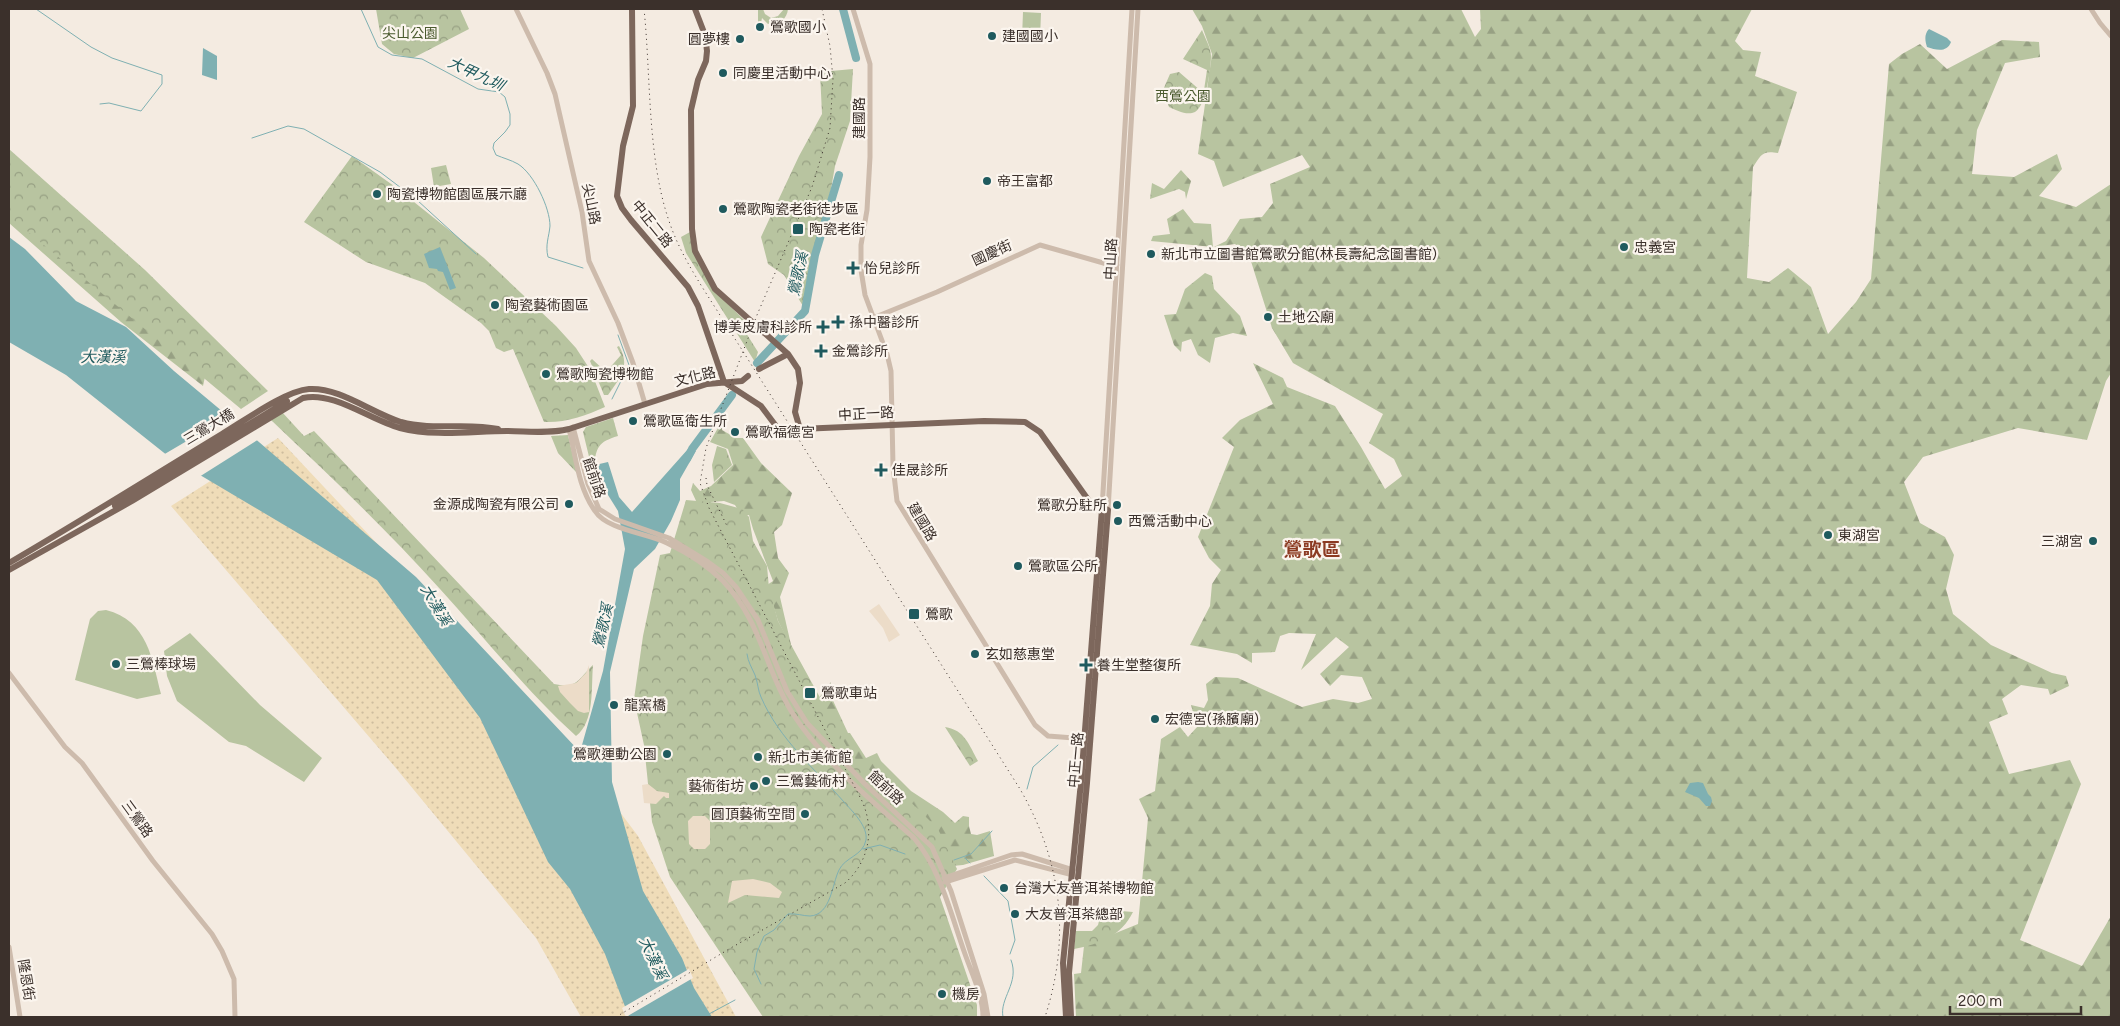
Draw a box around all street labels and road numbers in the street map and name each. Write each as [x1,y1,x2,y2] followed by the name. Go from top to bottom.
[851,97,868,139] street label: 建國路
[578,182,604,226] street label: 尖山路
[628,197,676,251] street label: 中正二路
[969,237,1015,269] street label: 國慶街
[1101,238,1121,280] street label: 中山路
[673,364,717,390] street label: 文化路
[838,404,894,424] street label: 中正一路
[181,405,237,449] street label: 三鶯大橋
[579,455,609,501] street label: 館前路
[904,500,940,544] street label: 建國路
[1065,731,1087,789] street label: 中正一路
[865,767,907,809] street label: 館前路
[118,797,156,841] street label: 三鶯路
[14,958,38,1002] street label: 隆恩街

